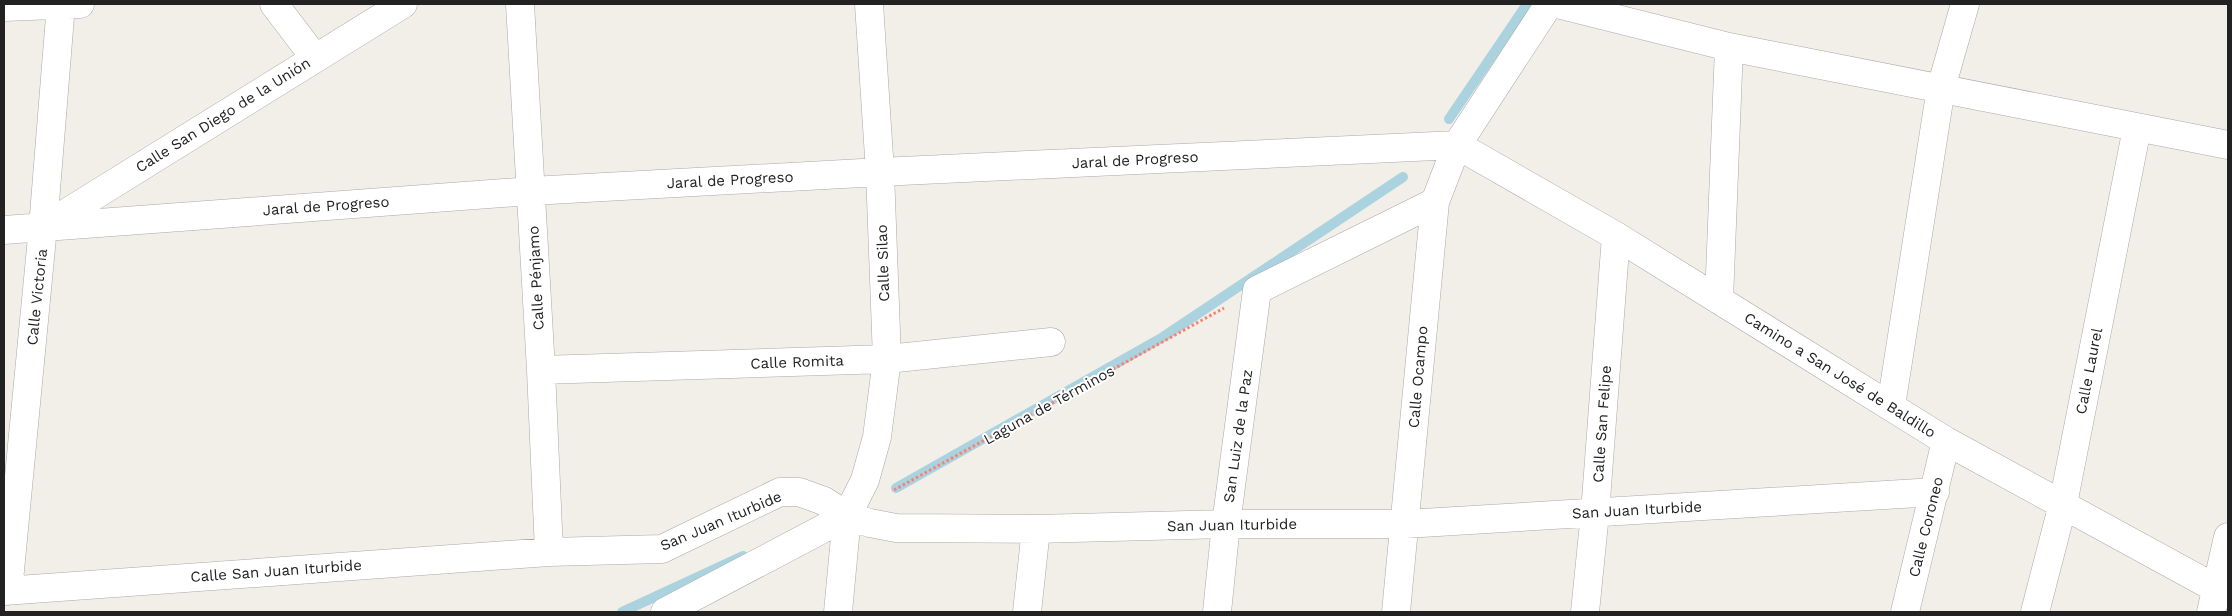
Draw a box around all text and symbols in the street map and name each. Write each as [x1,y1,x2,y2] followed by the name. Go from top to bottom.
[132,54,314,176] street label: Calle San Diego de la Unión
[1071,148,1199,172] street label: Jaral de Progreso
[666,168,794,192] street label: Jaral de Progreso
[262,193,390,219] street label: Jaral de Progreso
[873,224,893,302] street label: Calle Silao
[524,225,548,331] street label: Calle Pénjamo
[23,247,51,346] street label: Calle Victoria
[1741,308,1939,442] street label: Camino a San José de Baldillo
[1405,325,1431,429] street label: Calle Ocampo
[2072,326,2106,416] street label: Calle Laurel
[750,351,845,373] street label: Calle Romita
[980,362,1118,448] street label: Laguna de Términos
[1589,365,1615,483] street label: Calle San Felipe
[1220,368,1256,504] street label: San Luiz de la Paz
[1905,475,1947,579] street label: Calle Coroneo
[658,487,784,555] street label: San Juan Iturbide
[1572,498,1702,522] street label: San Juan Iturbide
[1167,515,1297,535] street label: San Juan Iturbide
[190,556,362,586] street label: Calle San Juan Iturbide

